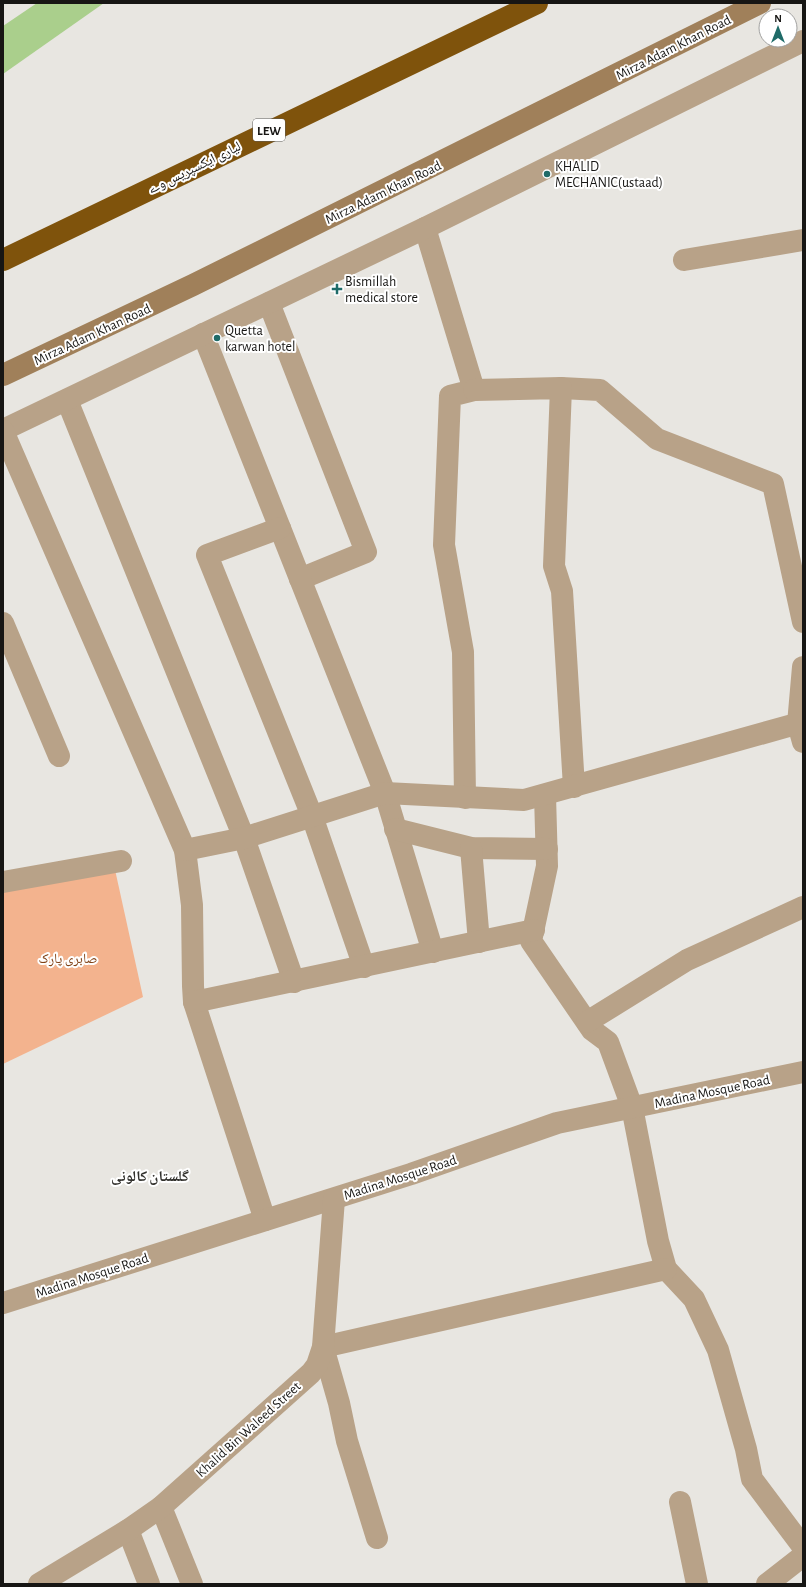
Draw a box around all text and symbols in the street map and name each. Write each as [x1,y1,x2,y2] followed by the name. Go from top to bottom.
[758,8,798,48] north arrow
[614,13,733,83] street label: Mirza Adam Khan Road
[774,13,782,24] text: N
[253,119,285,141] road number: LEW
[146,139,243,197] street label: لیاری ایکسپریس وے
[323,159,444,227] street label: Mirza Adam Khan Road
[555,160,663,190] place label: KHALID MECHANIC(ustaad)
[542,169,552,179] marker: KHALID MECHANIC(ustaad)
[345,275,418,305] place label: Bismillah medical store
[332,284,342,294] marker: Bismillah medical store
[32,302,153,368] street label: Mirza Adam Khan Road
[225,324,296,354] place label: Quetta karwan hotel
[212,333,222,343] marker: Quetta karwan hotel
[39,952,97,967] park label: صابری پارک
[653,1073,771,1111] street label: Madina Mosque Road
[342,1153,458,1203] street label: Madina Mosque Road
[111,1169,189,1185] district label: گلستان کالونی
[34,1251,150,1301] street label: Madina Mosque Road
[194,1379,304,1480] street label: Khalid Bin Waleed Street

